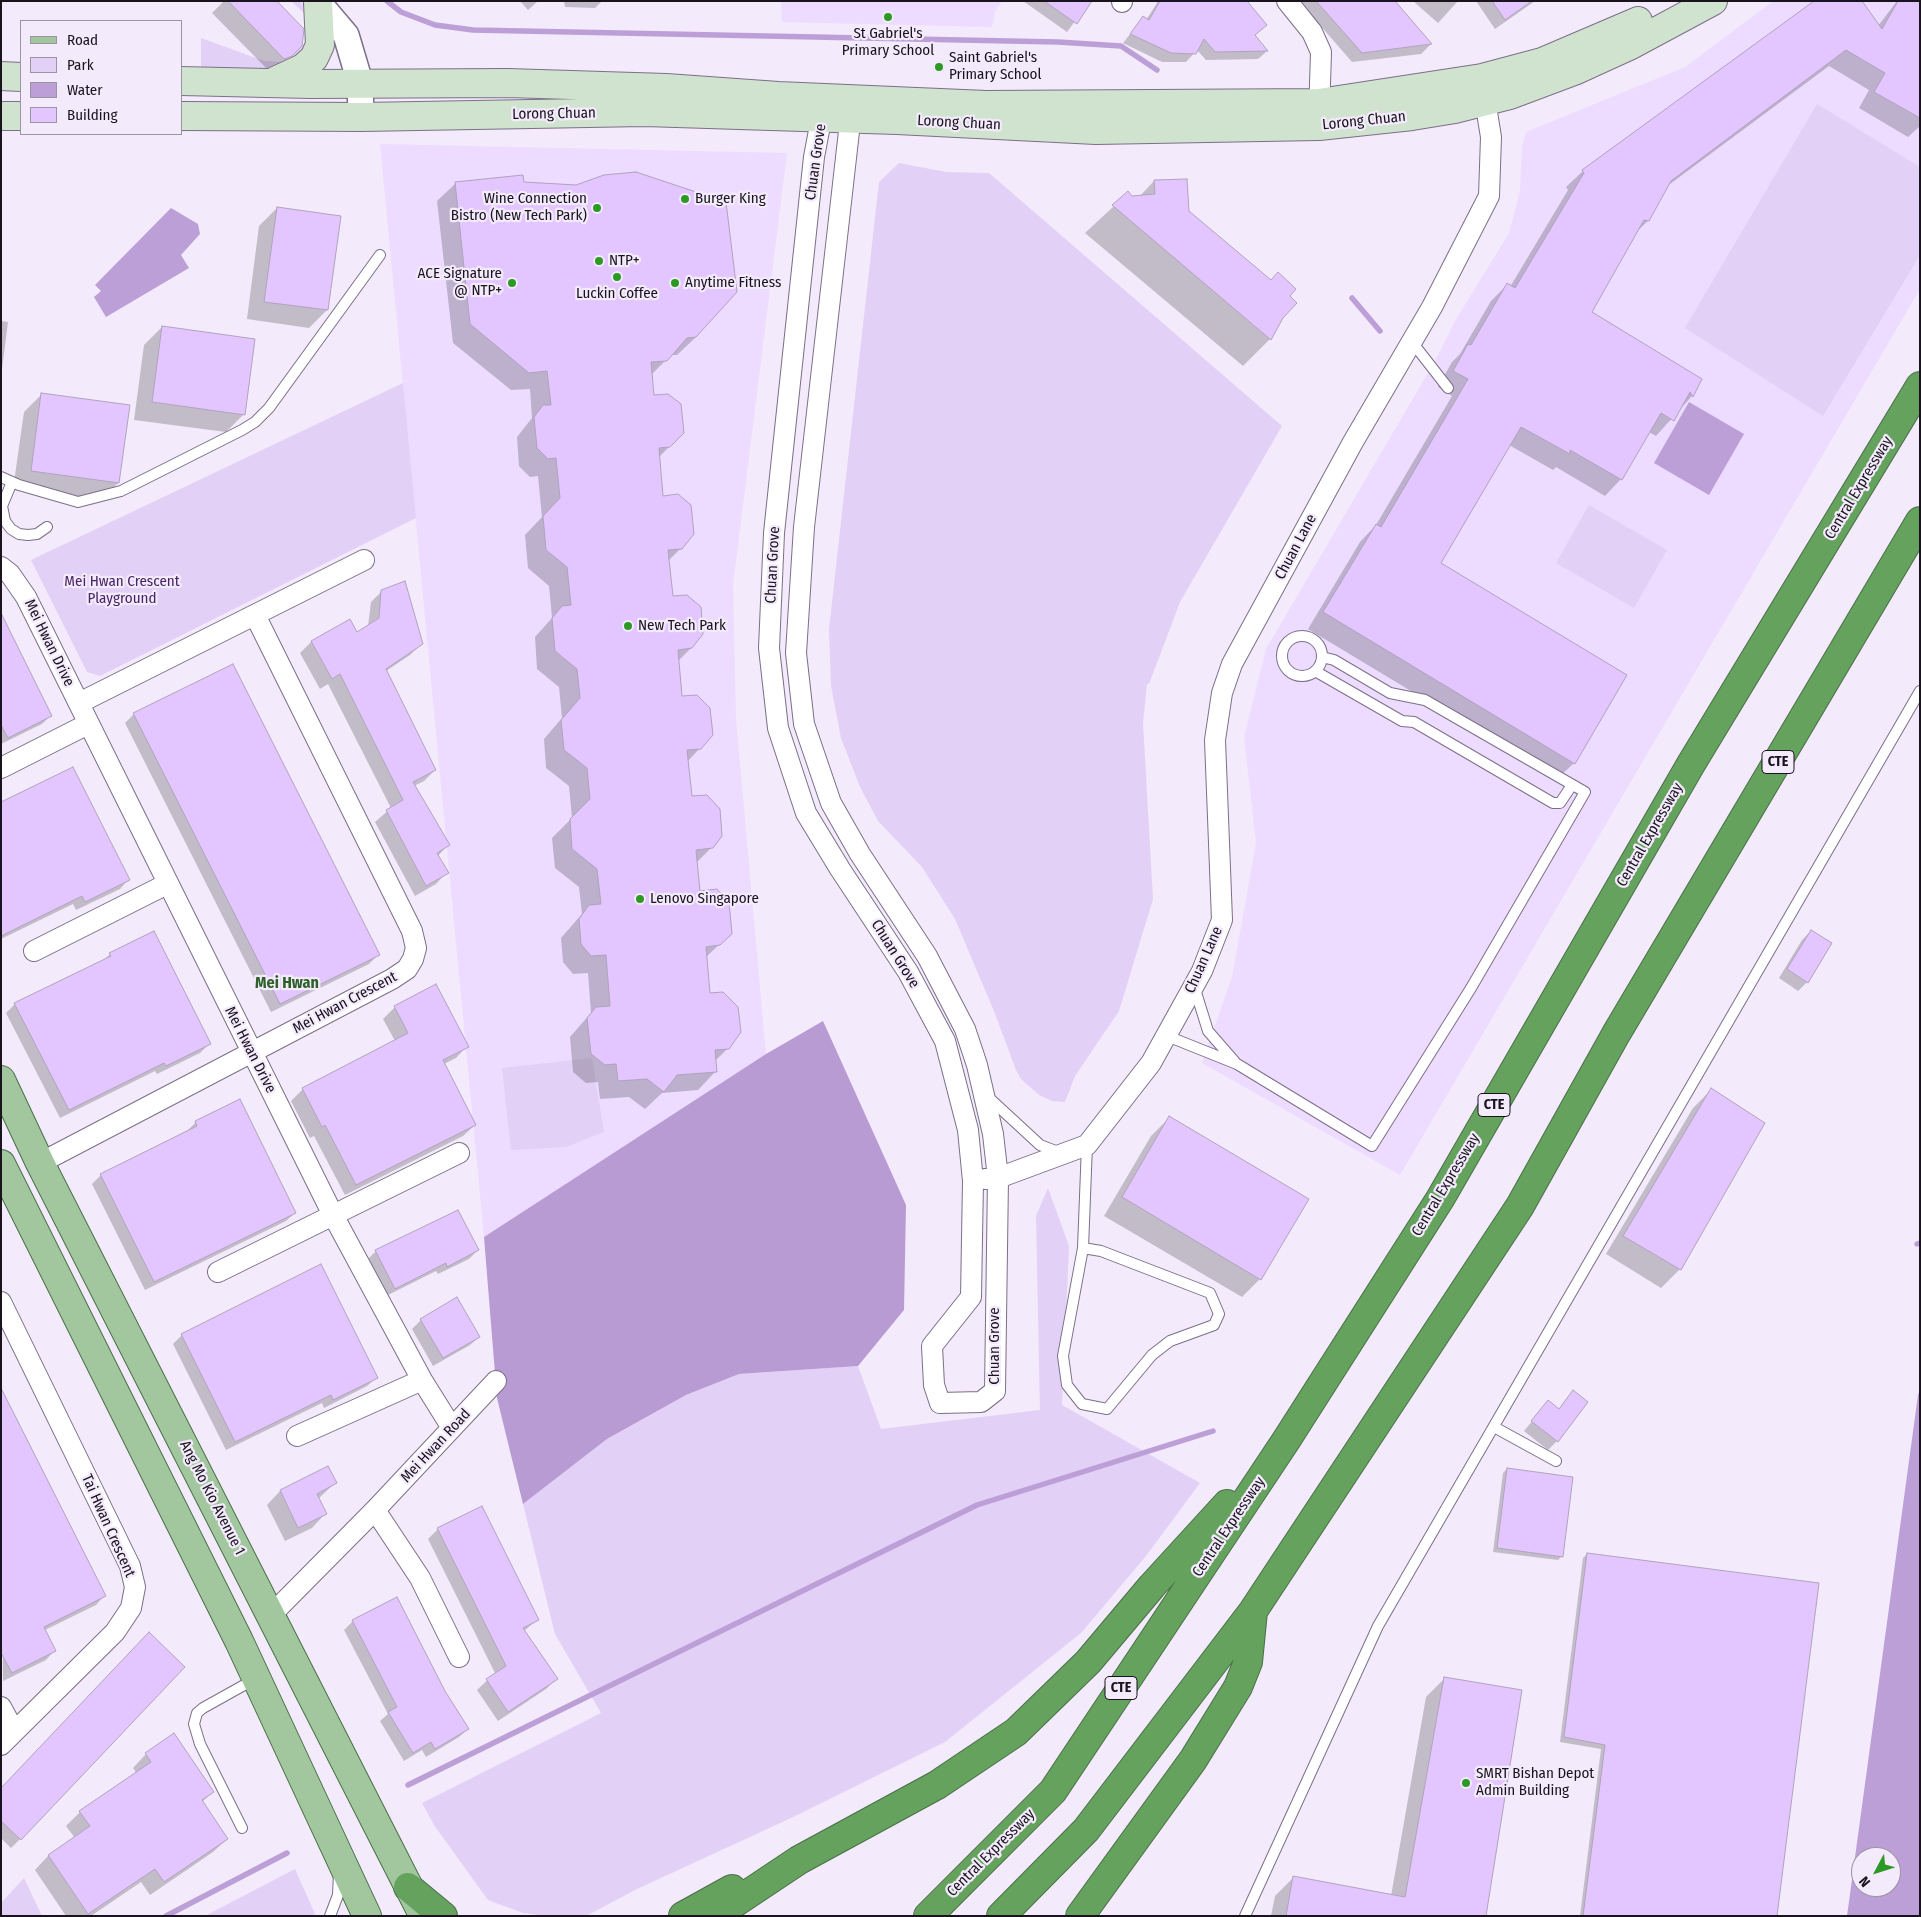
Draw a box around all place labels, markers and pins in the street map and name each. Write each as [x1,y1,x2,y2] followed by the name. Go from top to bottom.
[882,11,894,23] marker: St Gabriel's Primary School
[842,25,934,60] place label: St Gabriel's Primary School
[949,49,1041,84] place label: Saint Gabriel's Primary School
[933,61,945,73] marker: Saint Gabriel's Primary School
[451,190,587,225] place label: Wine Connection Bistro (New Tech Park)
[695,190,766,208] place label: Burger King
[679,193,691,205] marker: Burger King
[591,202,603,214] marker: Wine Connection Bistro (New Tech Park)
[609,252,640,270] place label: NTP+
[593,255,605,267] marker: NTP+
[418,265,502,300] place label: ACE Signature @ NTP+
[611,271,623,283] marker: Luckin Coffee
[685,274,781,292] place label: Anytime Fitness
[506,277,518,289] marker: ACE Signature @ NTP+
[669,277,681,289] marker: Anytime Fitness
[576,285,658,303] place label: Luckin Coffee
[638,617,726,635] place label: New Tech Park
[622,620,634,632] marker: New Tech Park
[650,890,759,908] place label: Lenovo Singapore
[634,893,646,905] marker: Lenovo Singapore
[1476,1765,1594,1800] place label: SMRT Bishan Depot Admin Building
[1460,1777,1472,1789] marker: SMRT Bishan Depot Admin Building

